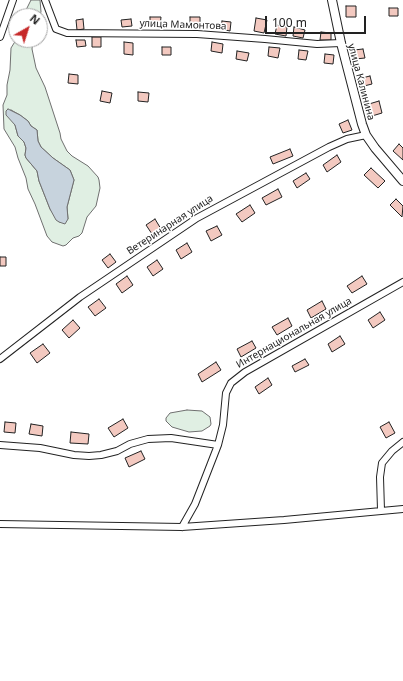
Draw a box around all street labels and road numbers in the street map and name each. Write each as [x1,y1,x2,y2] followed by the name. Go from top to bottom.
[139,17,227,33] street label: улица Мамонтова
[345,42,377,122] street label: улица Калинина
[125,193,215,257] street label: Ветеринарная улица
[234,295,354,371] street label: Интернациональная улица

